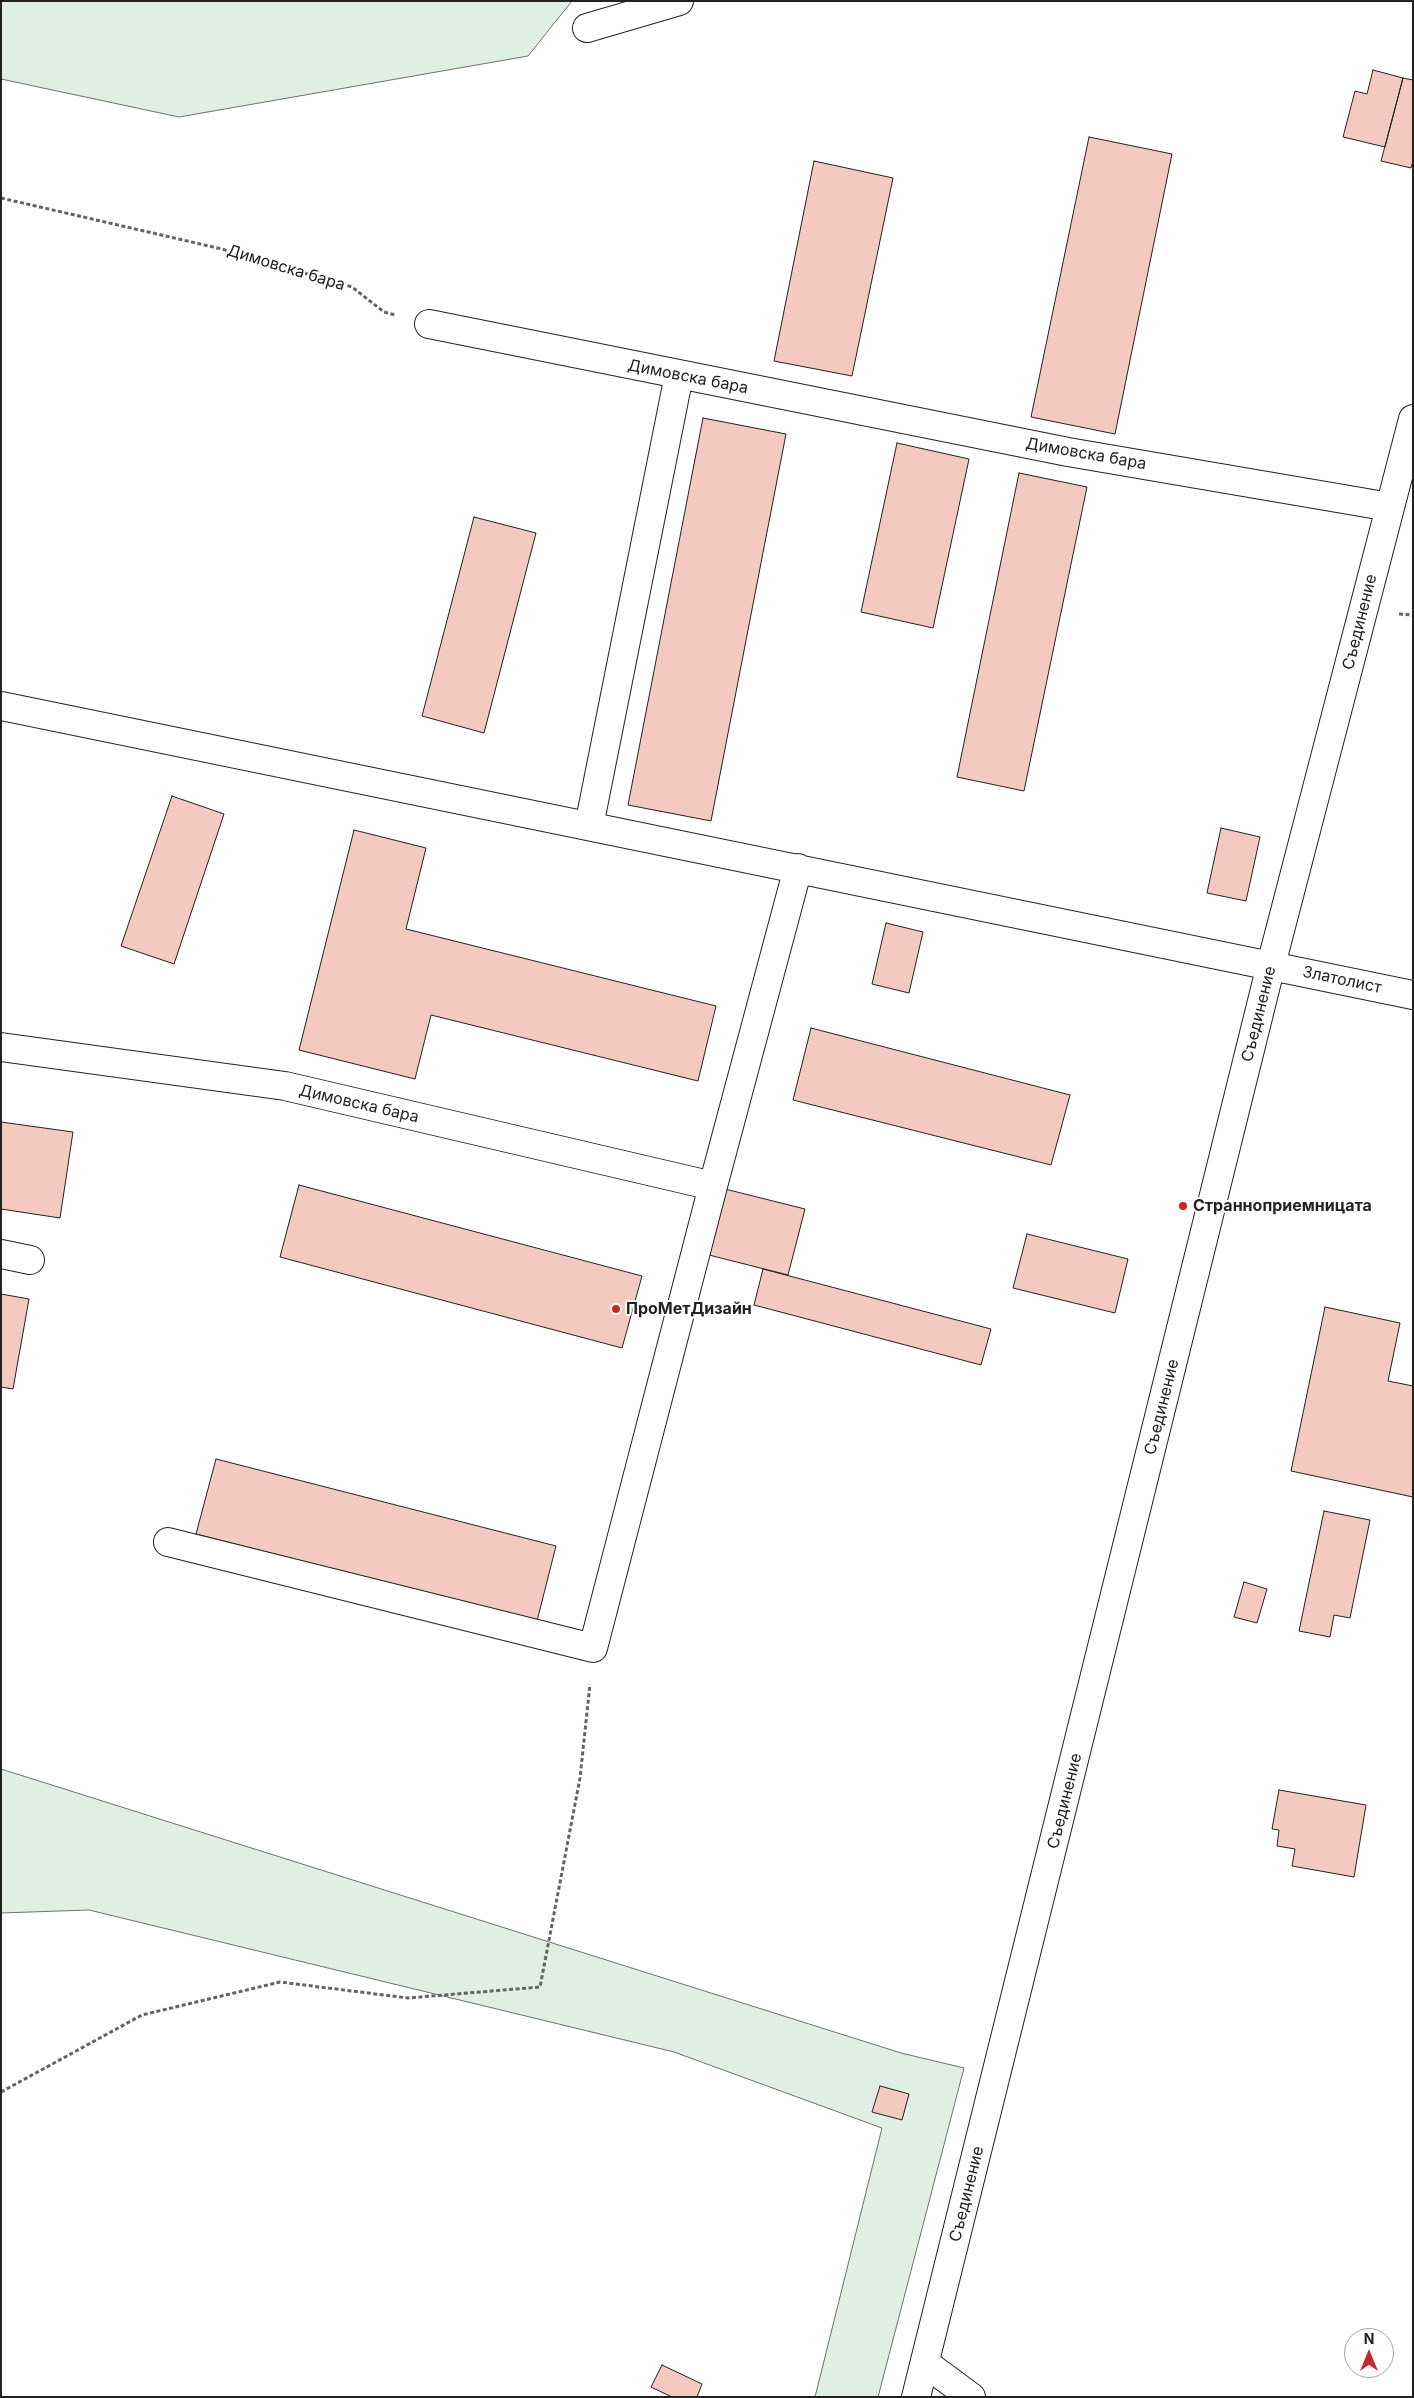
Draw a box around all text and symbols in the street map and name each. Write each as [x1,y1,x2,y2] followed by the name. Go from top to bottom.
[225,241,347,295] street label: Димовска бара
[626,356,750,398] street label: Димовска бара
[1024,434,1148,474] street label: Димовска бара
[1339,572,1381,672] street label: Съединение
[1301,962,1383,998] street label: Златолист
[1238,964,1280,1064] street label: Съединение
[297,1081,421,1127] street label: Димовска бара
[1193,1196,1372,1216] place label: Странноприемницата
[1177,1200,1189,1212] marker: Странноприемницата
[626,1299,752,1319] place label: ПроМетДизайн
[610,1303,622,1315] marker: ПроМетДизайн
[1141,1357,1183,1457] street label: Съединение
[1044,1751,1086,1851] street label: Съединение
[946,2144,988,2244] street label: Съединение
[1344,2328,1394,2378] north arrow
[1364,2330,1374,2347] text: N

